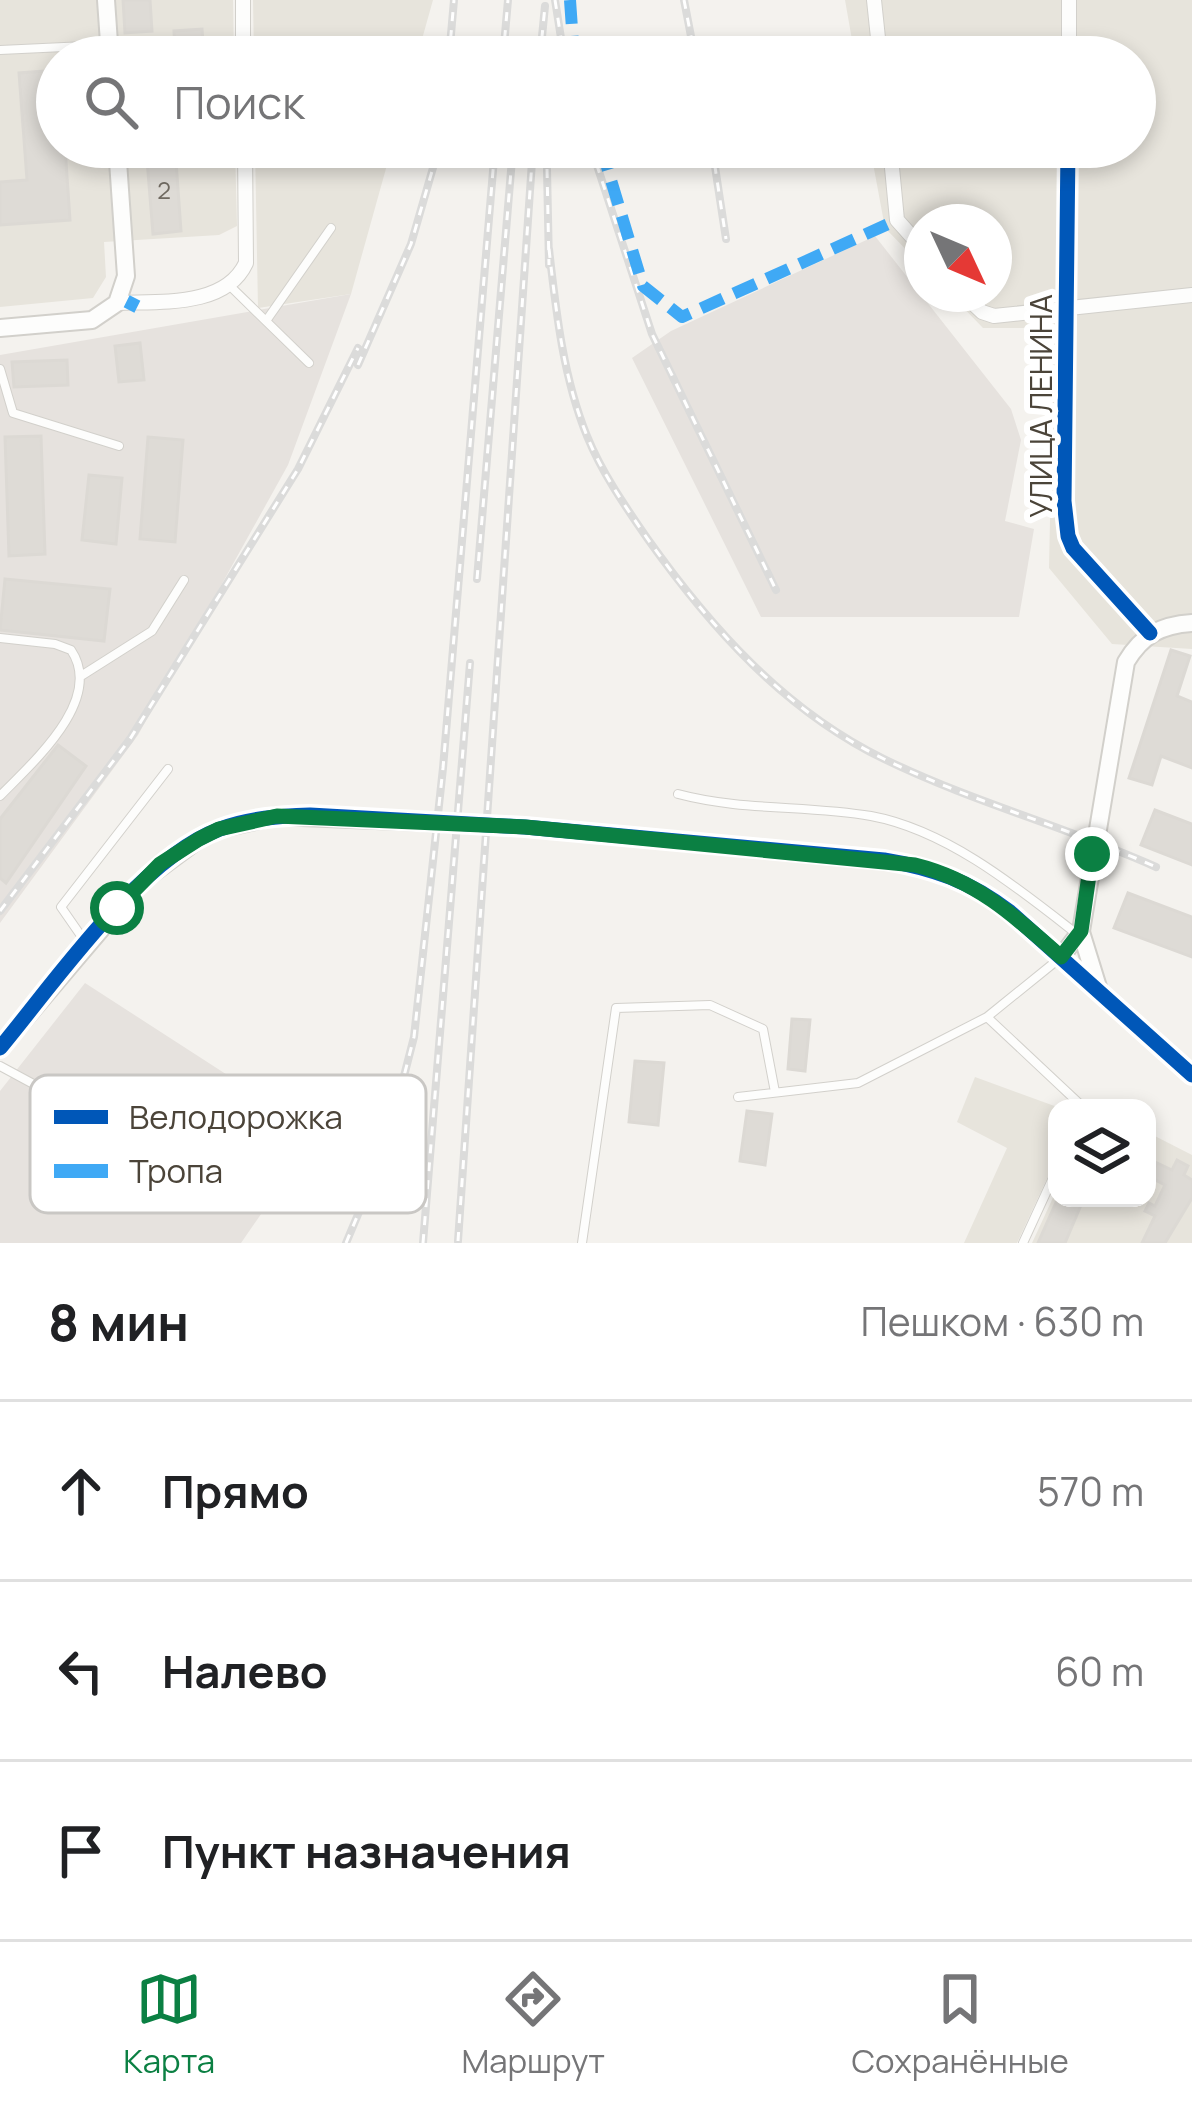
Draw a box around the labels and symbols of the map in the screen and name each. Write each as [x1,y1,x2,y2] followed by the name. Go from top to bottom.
[157,173,171,206] house number: 2
[904,204,1012,312] north arrow
[1020,294,1061,518] street label: УЛИЦА ЛЕНИНА
[1065,827,1119,881] route end
[90,881,144,935] route start
[30,1075,426,1213] legend
[129,1094,343,1139] text: Велодорожка
[129,1148,223,1193] text: Тропа

